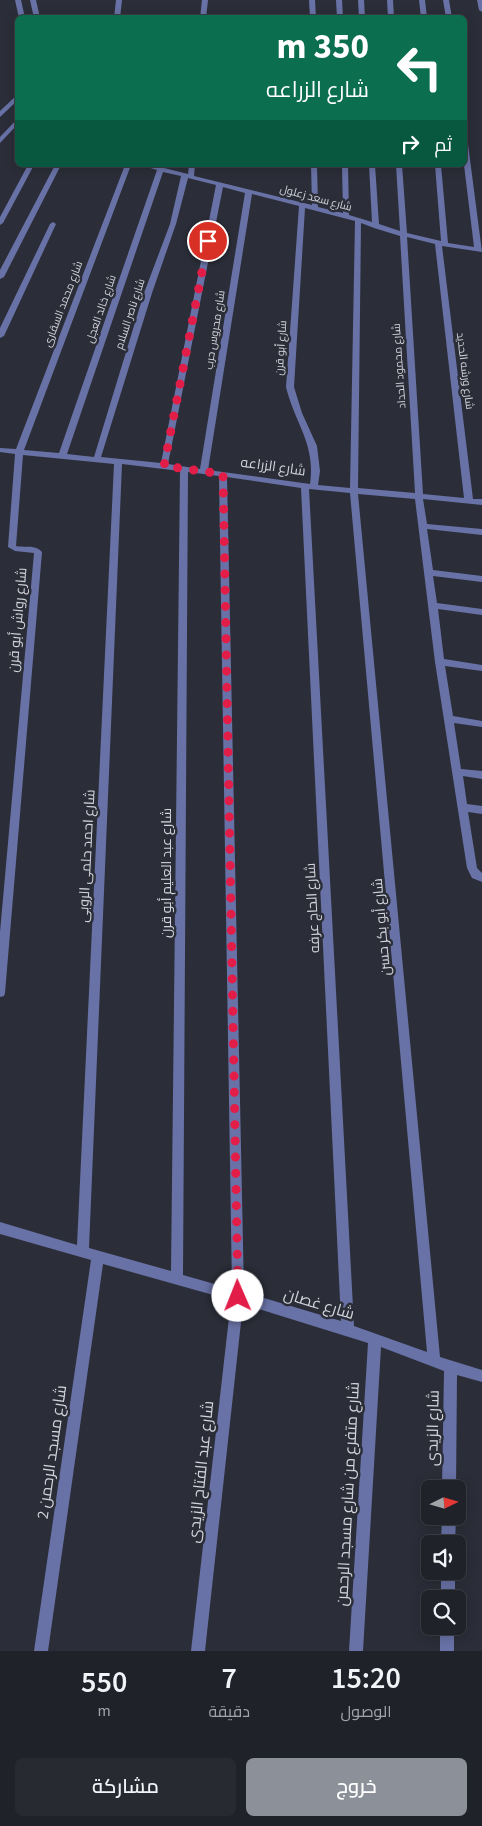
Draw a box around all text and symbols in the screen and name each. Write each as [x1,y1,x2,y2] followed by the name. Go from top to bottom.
[277,22,369,72] text: 350 m
[387,35,452,100] icon: left
[266,74,369,106] text: شارع الزراعه
[396,130,424,158] icon: right
[434,132,452,159] text: ثم
[278,181,354,215] street label: شارع سعد زعلول
[187,220,229,262] pin
[194,227,222,255] icon: arrive
[40,259,86,349] street label: شارع محمد السقارى
[82,273,120,345] street label: شارع خالد العجل
[112,277,148,351] street label: شارع ناصر السلام
[201,289,229,371] street label: شارع محروس حرب
[272,320,290,376] street label: شارع أبو قرن
[389,323,409,409] street label: شارع محمود الحداد
[453,332,477,410] street label: شارع ورشه الحديد
[239,453,307,481] street label: شارع الزراعه
[3,567,33,673] street label: شارع رواش أبو قرن
[74,789,100,923] street label: شارع احمد حلمى الروبى
[157,808,177,938] street label: شارع عبد العليم أبو قرن
[301,862,325,954] street label: شارع الحاج عرفه
[368,878,396,976] street label: شارع أبو بكر حسن
[211,1269,263,1321] position arrow
[281,1283,357,1325] street label: شارع غصان
[331,1381,365,1607] street label: شارع متفرع من شارع مسجد الرحمن
[32,1384,72,1520] street label: شارع مسجد الرحمن 2
[421,1390,445,1466] street label: شارع الزيدى
[183,1400,219,1544] street label: شارع عبد الفتاح الزيدى
[421,1480,466,1525] north arrow
[421,1480,466,1635] map controls
[421,1535,466,1580] button: sound
[421,1590,466,1635] button: search
[221,1657,237,1700] text: 7
[331,1657,401,1700] text: 15:20
[81,1661,127,1704] text: 550
[98,1700,111,1722] text: m
[208,1701,250,1723] text: دقيقة
[341,1701,391,1723] text: الوصول
[15,1758,236,1816] button: مشاركة
[246,1758,467,1816] button: خروج

